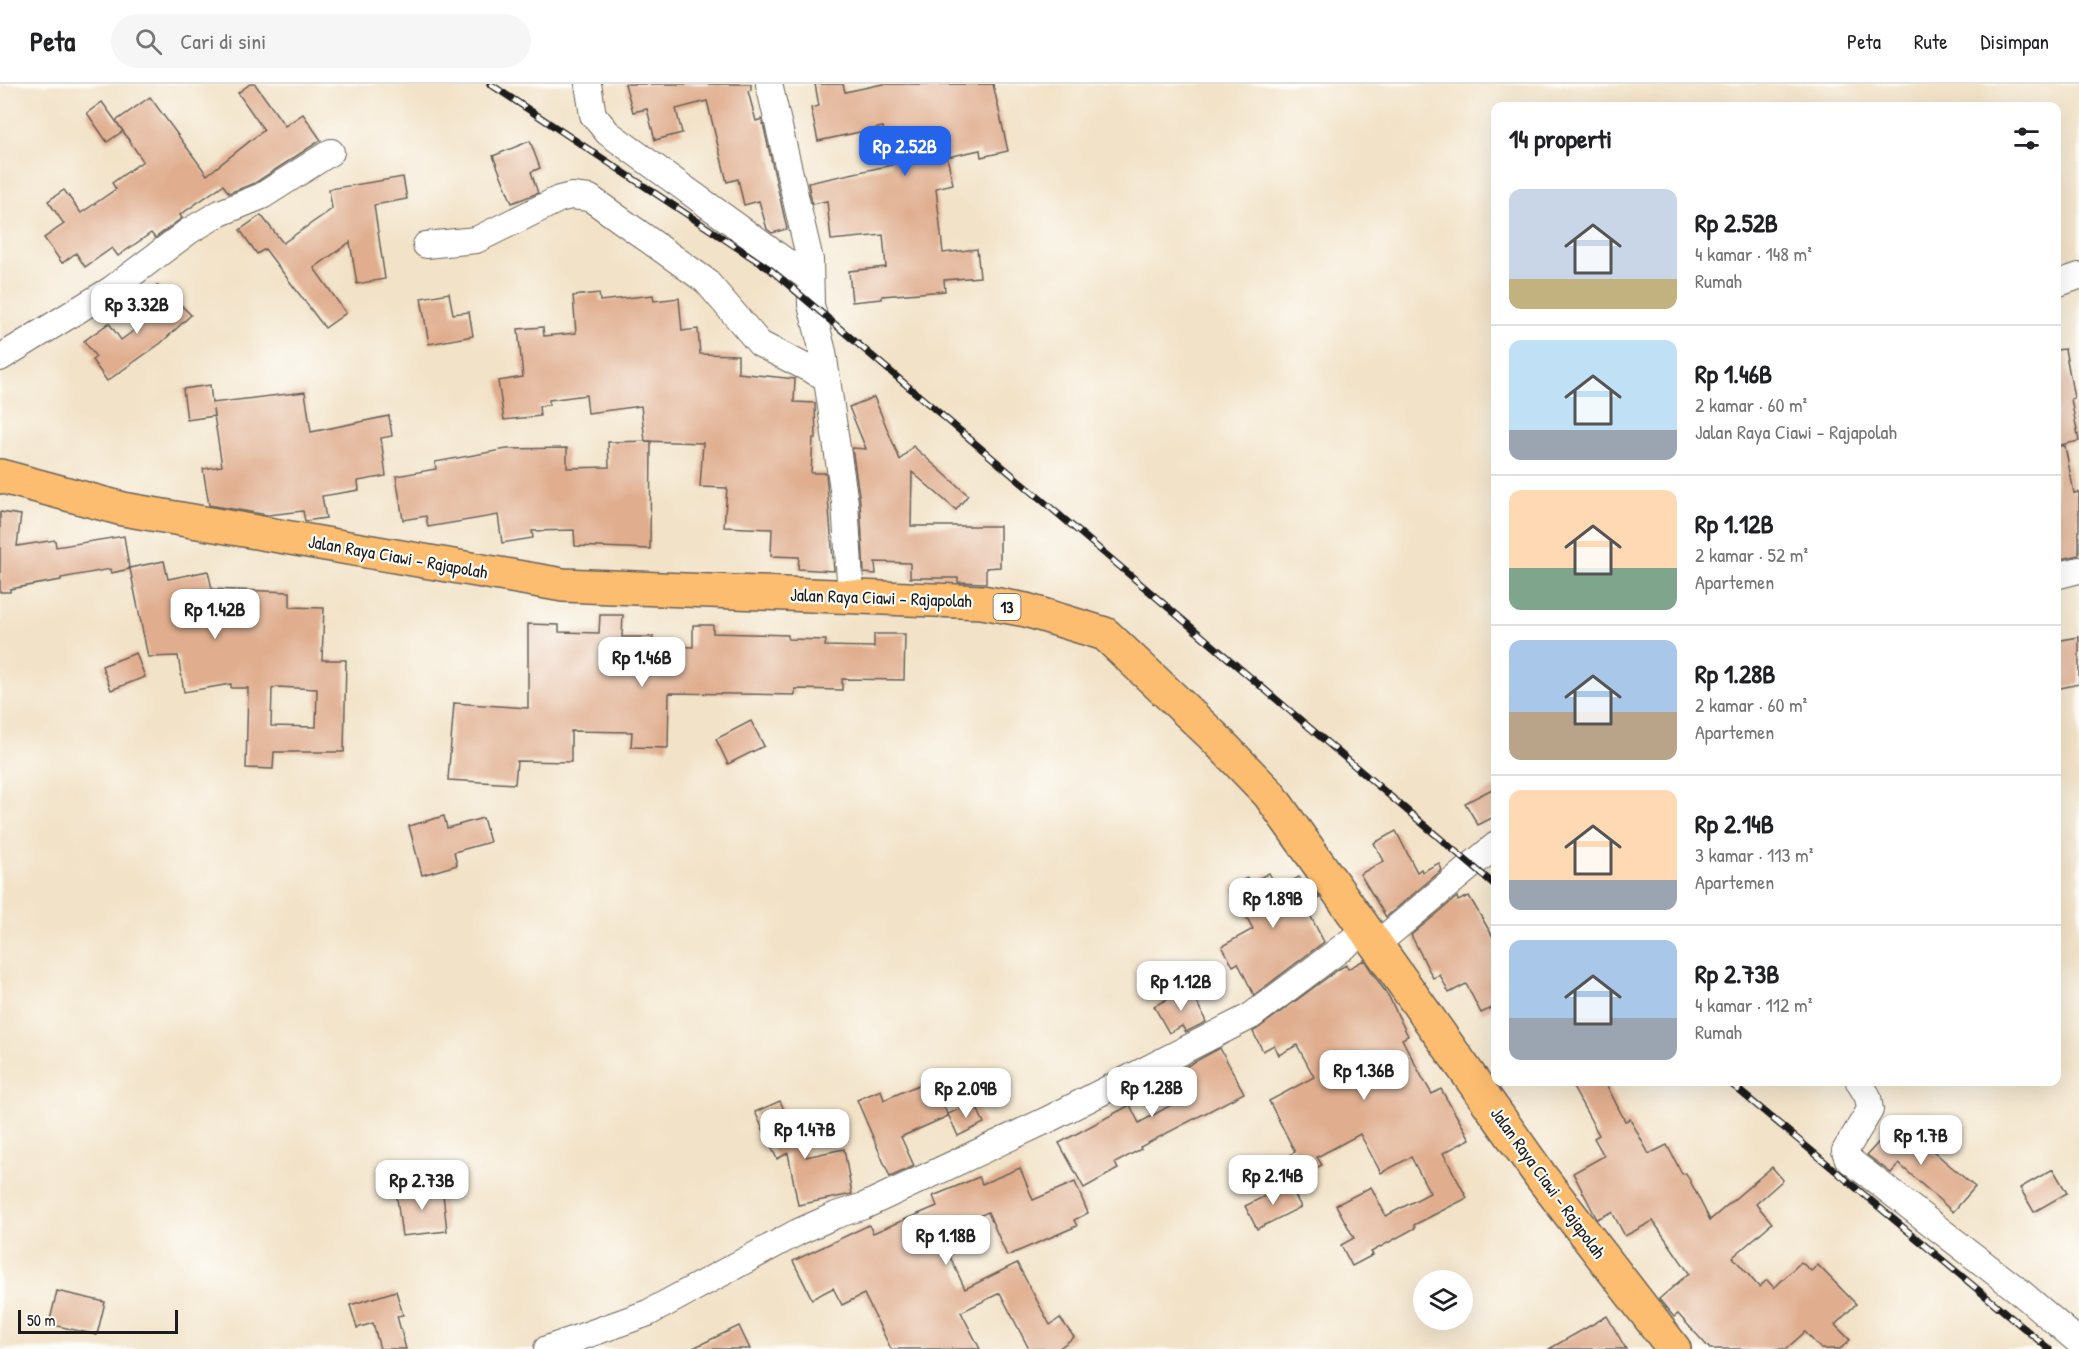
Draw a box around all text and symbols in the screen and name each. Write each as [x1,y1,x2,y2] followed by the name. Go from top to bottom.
[111,14,531,68] search box
[30,22,75,60] text: Peta
[132,25,165,58] icon: search
[180,26,266,56] text: Cari di sini
[1847,27,1881,56] text: Peta
[1914,27,1948,56] text: Rute
[1981,27,2049,56] text: Disimpan
[1509,121,1612,156] text: 14 properti
[2010,122,2043,155] icon: filters
[843,126,967,177] pin: Rp 2.52B
[873,132,937,159] text: Rp 2.52B
[1695,205,1778,240] text: Rp 2.52B
[1557,213,1629,285] icon: home
[1695,240,1812,267] text: 4 kamar · 148 m²
[1695,267,1742,294] text: Rumah
[75,284,199,335] pin: Rp 3.32B
[105,290,169,317] text: Rp 3.32B
[1695,356,1772,391] text: Rp 1.46B
[1557,364,1629,436] icon: home
[1695,391,1807,418] text: 2 kamar · 60 m²
[1695,418,1897,445] text: Jalan Raya Ciawi - Rajapolah
[1695,506,1774,541] text: Rp 1.12B
[1557,514,1629,586] icon: home
[306,528,490,585] street label: Jalan Raya Ciawi - Rajapolah
[1695,541,1808,568] text: 2 kamar · 52 m²
[1695,568,1774,595] text: Apartemen
[790,582,973,613] street label: Jalan Raya Ciawi - Rajapolah
[153,589,277,640] pin: Rp 1.42B
[994,594,1020,620] road number: 13
[185,595,245,622] text: Rp 1.42B
[580,637,704,688] pin: Rp 1.46B
[612,643,672,670] text: Rp 1.46B
[1695,656,1776,691] text: Rp 1.28B
[1557,664,1629,736] icon: home
[1695,691,1807,718] text: 2 kamar · 60 m²
[1695,718,1774,745] text: Apartemen
[1695,806,1774,841] text: Rp 2.14B
[1557,814,1629,886] icon: home
[1695,841,1813,868] text: 3 kamar · 113 m²
[1695,868,1774,895] text: Apartemen
[1211,878,1335,929] pin: Rp 1.89B
[1243,884,1303,911] text: Rp 1.89B
[1695,956,1779,991] text: Rp 2.73B
[1119,961,1243,1012] pin: Rp 1.12B
[1557,964,1629,1036] icon: home
[1151,967,1211,994] text: Rp 1.12B
[1695,991,1812,1018] text: 4 kamar · 112 m²
[1695,1018,1742,1045] text: Rumah
[1302,1050,1426,1101] pin: Rp 1.36B
[1334,1056,1394,1083] text: Rp 1.36B
[1090,1067,1214,1118] pin: Rp 1.28B
[904,1068,1028,1119] pin: Rp 2.09B
[1121,1073,1183,1100] text: Rp 1.28B
[935,1074,997,1101] text: Rp 2.09B
[1485,1102,1612,1264] street label: Jalan Raya Ciawi - Rajapolah
[743,1109,867,1160] pin: Rp 1.47B
[774,1115,836,1142] text: Rp 1.47B
[1866,1115,1976,1166] pin: Rp 1.7B
[1894,1121,1948,1148] text: Rp 1.7B
[1211,1155,1335,1206] pin: Rp 2.14B
[360,1160,484,1211] pin: Rp 2.73B
[1243,1161,1303,1188] text: Rp 2.14B
[390,1166,454,1193] text: Rp 2.73B
[884,1215,1008,1266] pin: Rp 1.18B
[916,1221,976,1248] text: Rp 1.18B
[1413,1270,1473,1330] map controls
[1413,1270,1473,1330] button: layers
[18,1307,178,1334] scale bar
[27,1309,56,1331] text: 50 m

